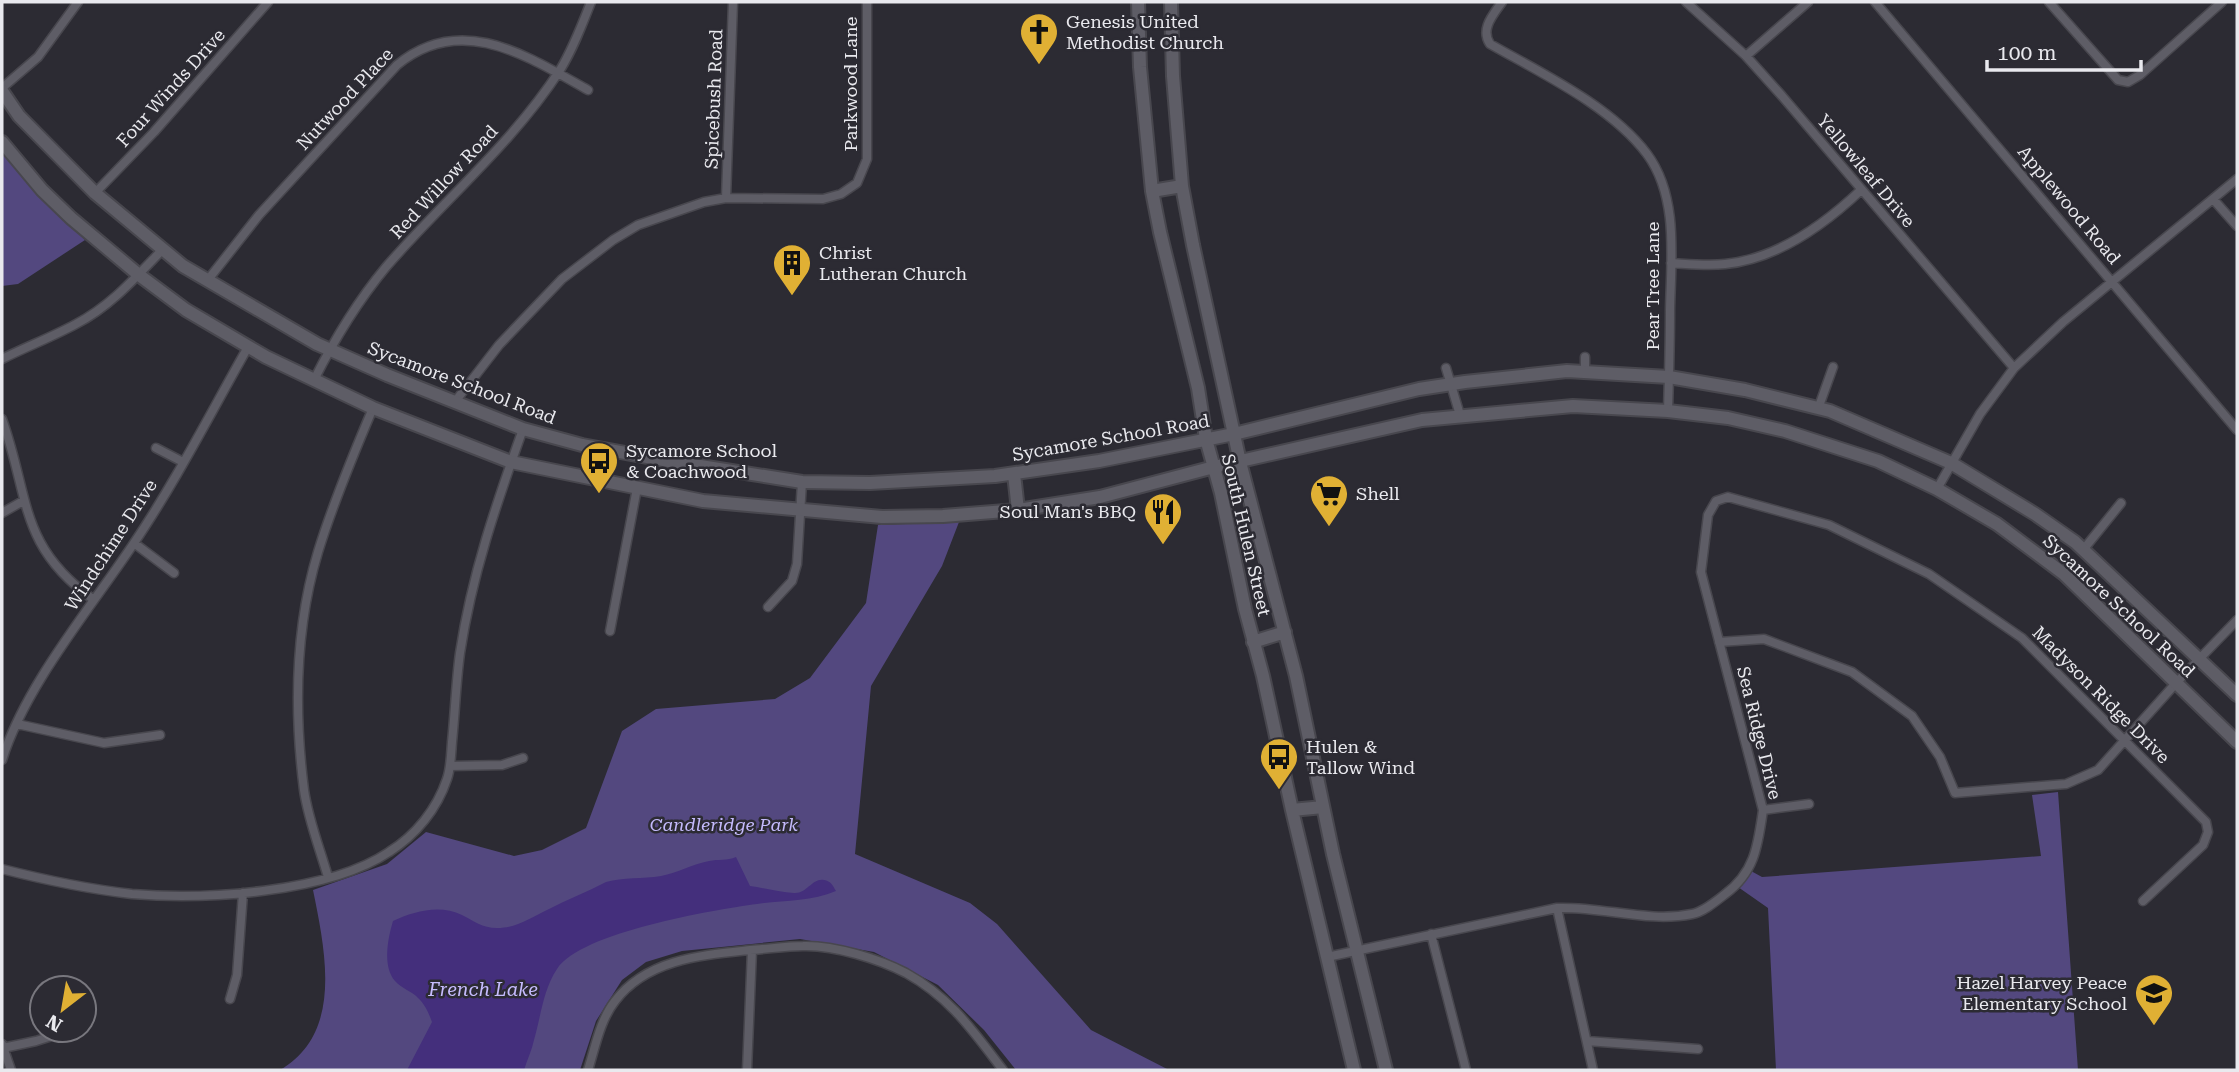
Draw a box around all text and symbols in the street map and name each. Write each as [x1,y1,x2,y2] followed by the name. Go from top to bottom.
[1018,11,1060,66] church icon: Genesis United Methodist Church
[1066,11,1224,53] place label: Genesis United Methodist Church
[840,16,861,151] street label: Parkwood Lane
[112,24,229,151] street label: Four Winds Drive
[701,28,726,169] street label: Spicebush Road
[1987,28,2141,72] scale bar
[1997,41,2057,65] text: 100 m
[292,43,397,154] street label: Nutwood Place
[1813,110,1920,232] street label: Yellowleaf Drive
[386,120,502,243] street label: Red Willow Road
[2014,141,2125,269] street label: Applewood Road
[1642,222,1663,350] street label: Pear Tree Lane
[771,242,813,297] building icon: Christ Lutheran Church
[819,242,968,284] place label: Christ Lutheran Church
[365,337,560,428] street label: Sycamore School Road
[1011,410,1212,465] street label: Sycamore School Road
[578,440,620,495] bus stop icon: Sycamore School & Coachwood
[626,440,778,482] place label: Sycamore School & Coachwood
[1218,452,1275,618] street label: South Hulen Street
[1308,473,1350,528] supermarket icon: Shell
[60,475,161,614] street label: Windchime Drive
[1356,483,1400,504] place label: Shell
[1142,491,1184,546] restaurant icon: Soul Man's BBQ
[1000,501,1136,522] place label: Soul Man's BBQ
[2039,530,2200,682] street label: Sycamore School Road
[2028,622,2174,768] street label: Madyson Ridge Drive
[1733,664,1786,802] street label: Sea Ridge Drive
[1258,736,1300,791] bus stop icon: Hulen & Tallow Wind
[1306,736,1415,778] place label: Hulen & Tallow Wind
[650,814,798,835] park label: Candleridge Park
[1956,972,2127,1014] place label: Hazel Harvey Peace Elementary School
[2133,972,2175,1027] school or university icon: Hazel Harvey Peace Elementary School
[28,974,98,1044] north arrow
[427,978,538,1001] water label: French Lake
[42,1009,67,1037] text: N

